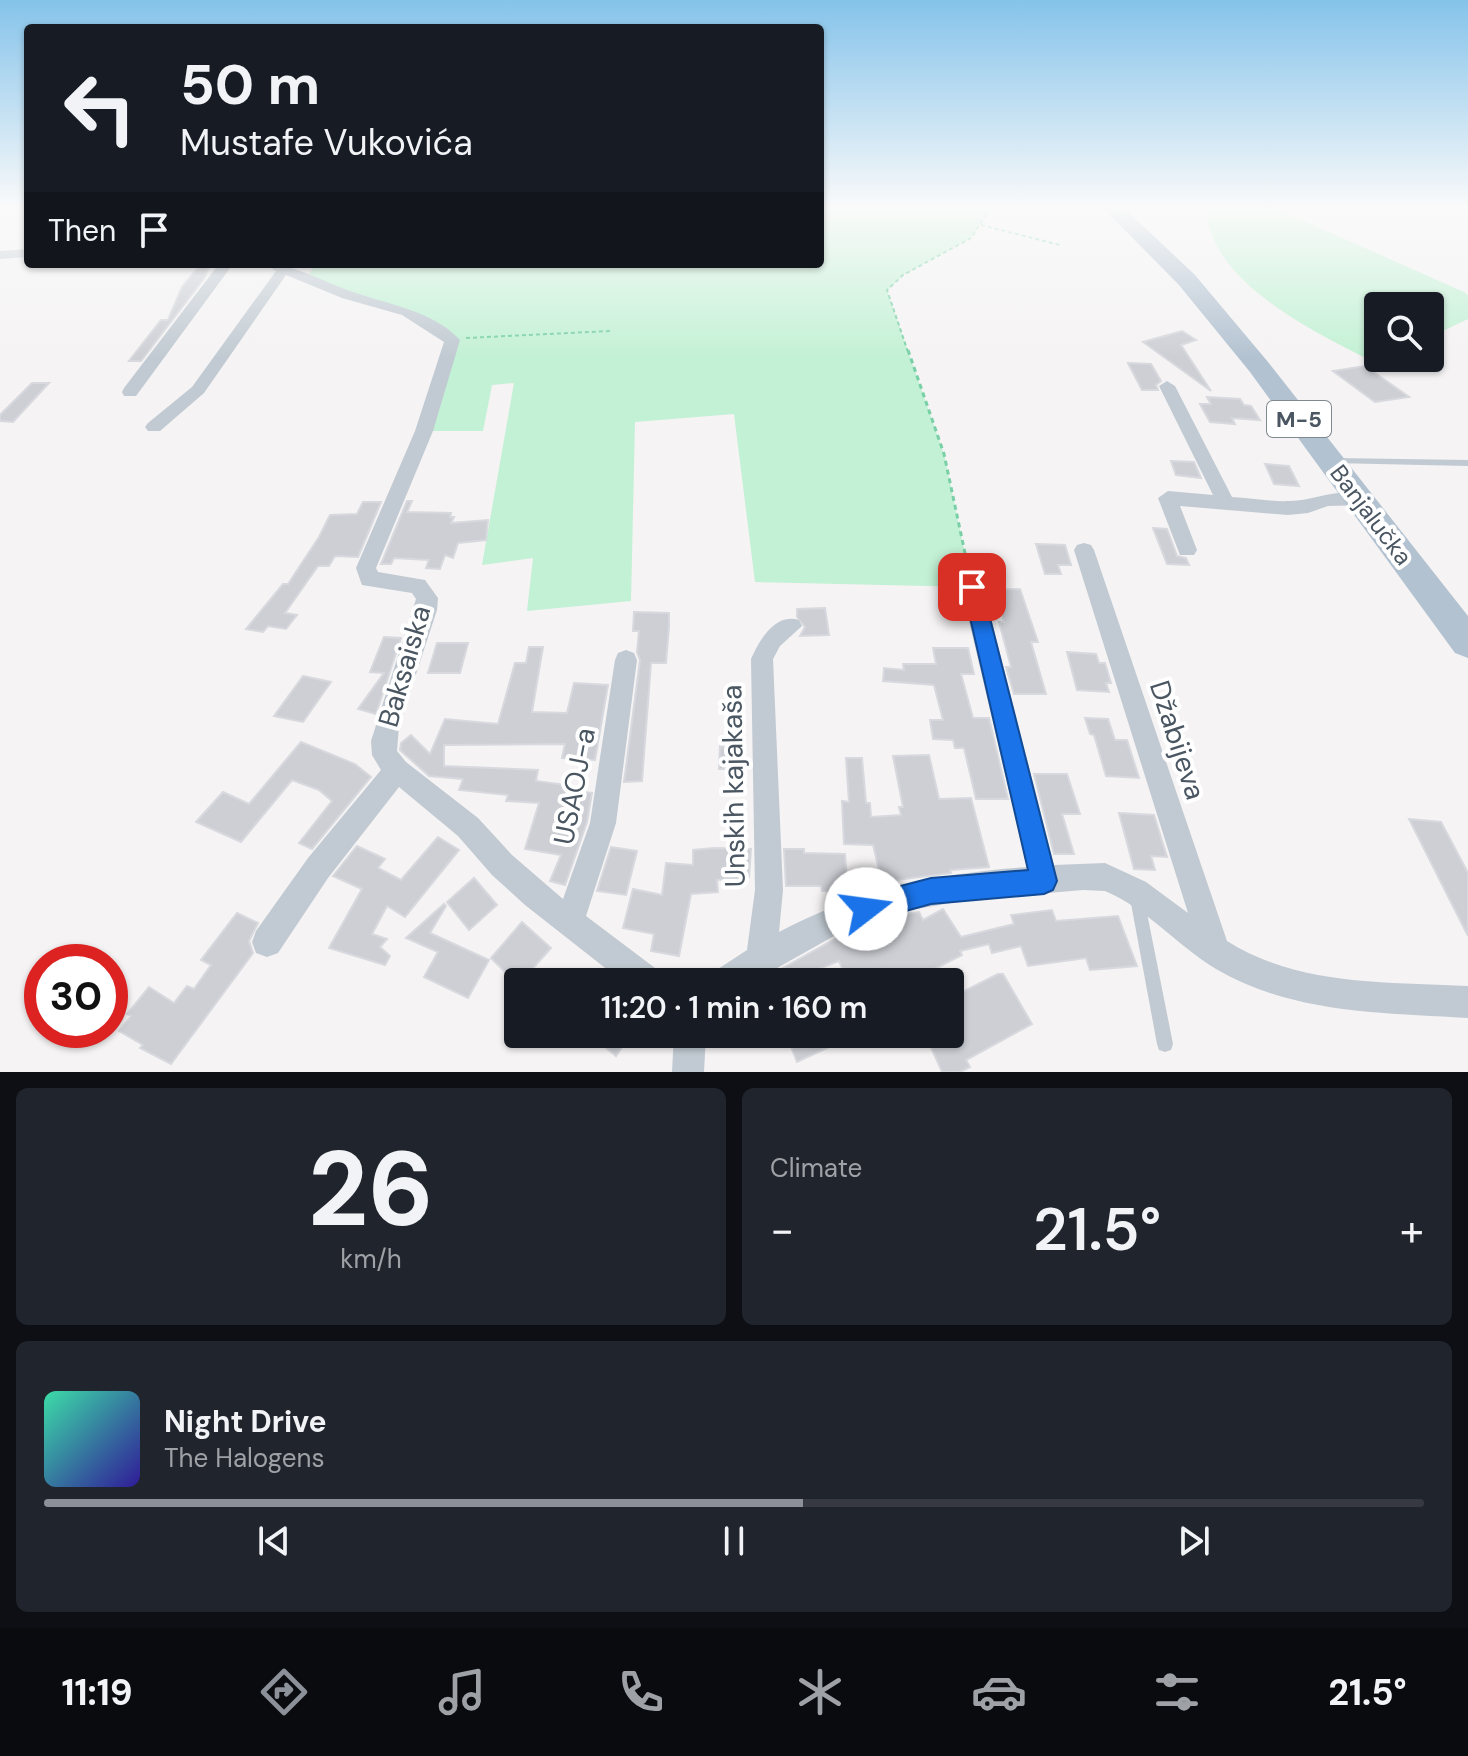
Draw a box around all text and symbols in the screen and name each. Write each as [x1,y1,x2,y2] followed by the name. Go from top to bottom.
[180,48,320,121] text: 50 m
[48,56,152,160] icon: left
[180,119,473,166] text: Mustafe Vukovića
[132,208,176,252] icon: arrive
[48,211,116,250] text: Then
[1364,292,1444,372] map controls
[1364,292,1444,372] button: search
[1267,401,1331,437] road number: M-5
[1323,458,1419,571] street label: Banjalučka
[938,553,1006,621] pin
[950,565,994,609] icon: arrive
[370,601,439,731] street label: Baksaiska
[1141,676,1214,804] street label: Džabijeva
[713,684,754,888] street label: Unskih kajakaša
[545,725,604,848] street label: USAOJ-a
[824,867,908,951] position arrow
[24,944,128,1048] speed limit sign: 30
[601,988,867,1027] text: 11:20 · 1 min · 160 m
[308,1122,434,1257] text: 26
[770,1151,862,1185] text: Climate
[1033,1190,1161,1269] text: 21.5°
[770,1201,794,1259] text: −
[1400,1201,1424,1259] text: +
[340,1242,402,1276] text: km/h
[164,1402,327,1441] text: Night Drive
[164,1441,324,1475] text: The Halogens
[252,1519,296,1563] icon: previous
[712,1519,756,1563] icon: pause
[1172,1519,1216,1563] icon: next
[256,1664,312,1720] icon: directions
[434,1664,490,1720] icon: music
[613,1664,669,1720] icon: phone
[792,1664,848,1720] icon: climate
[971,1664,1027,1720] icon: car
[1149,1664,1205,1720] icon: filters
[61,1669,133,1716] text: 11:19
[1328,1669,1407,1716] text: 21.5°

